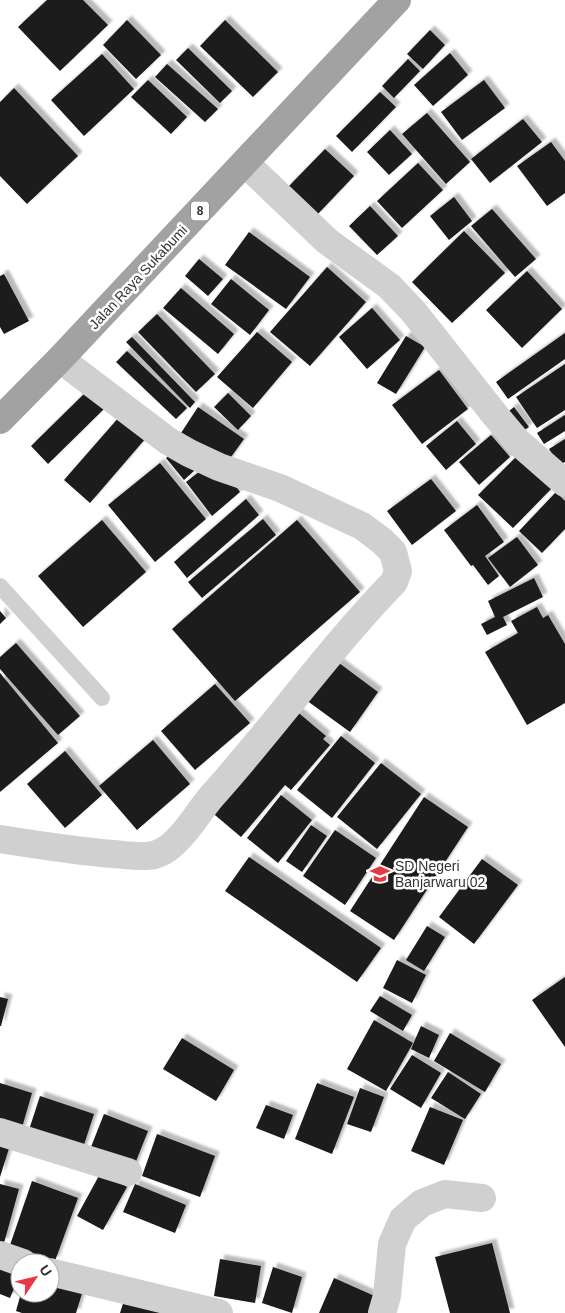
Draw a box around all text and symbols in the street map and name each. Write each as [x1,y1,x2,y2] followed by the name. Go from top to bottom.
[191,202,209,220] road number: 8
[86,222,190,332] street label: Jalan Raya Sukabumi
[395,858,485,890] place label: SD Negeri Banjarwaru 02
[369,863,391,885] school or university icon: SD Negeri Banjarwaru 02
[10,1253,60,1303] north arrow
[36,1262,55,1279] text: U

